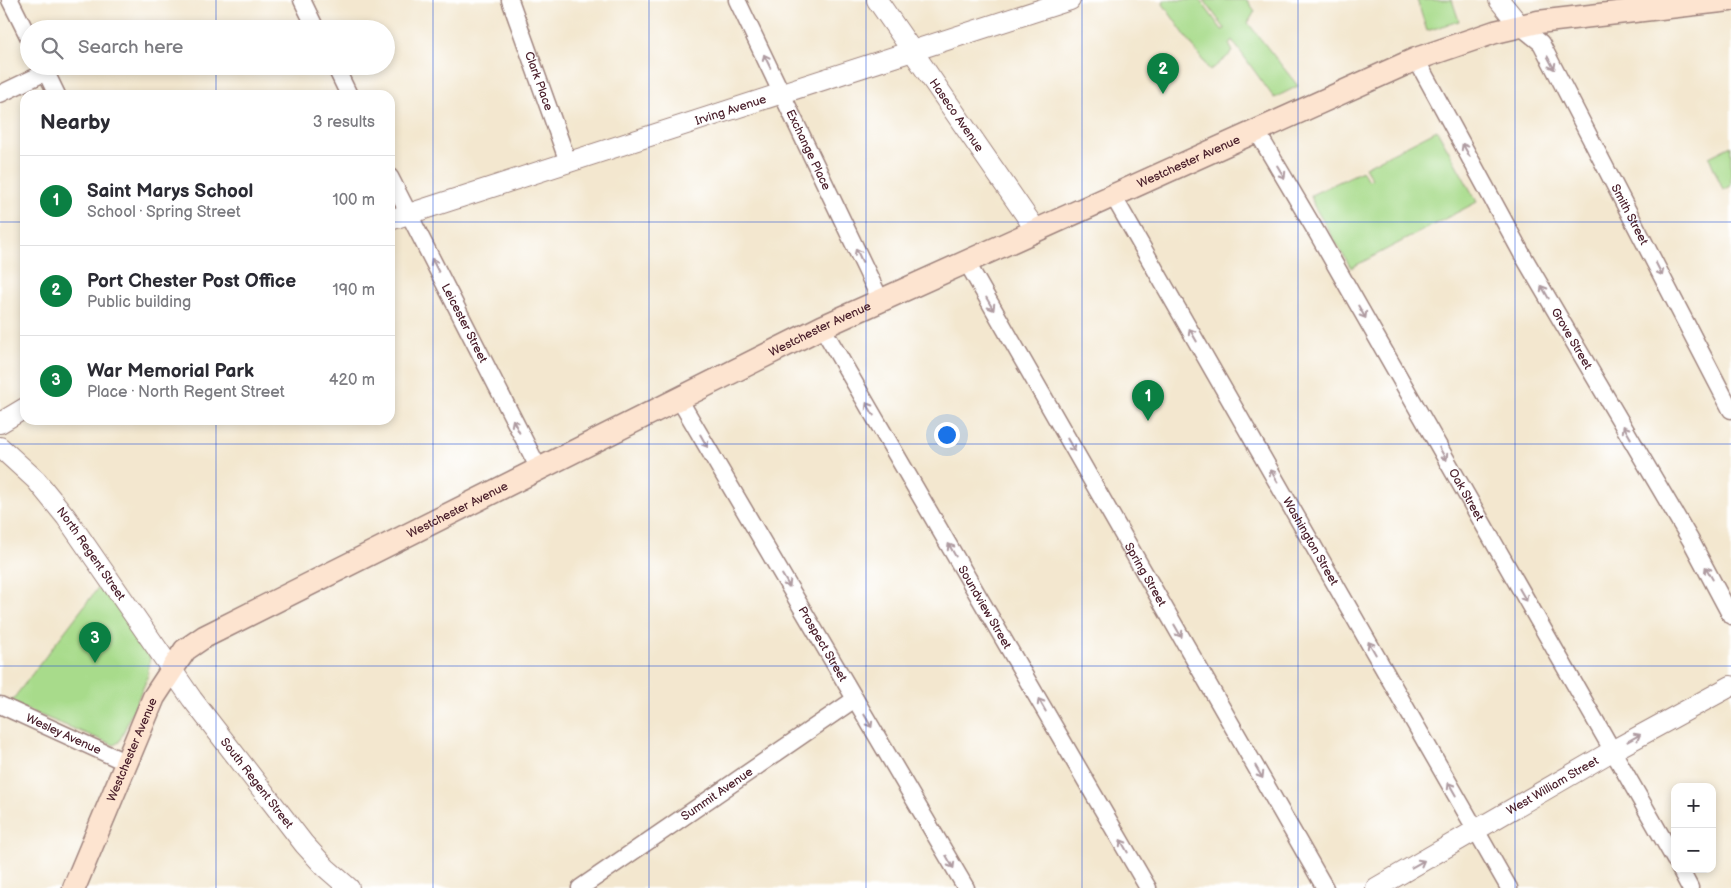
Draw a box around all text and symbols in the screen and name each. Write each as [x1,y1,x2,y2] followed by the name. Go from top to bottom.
[20,20,395,75] search box
[38,34,66,62] icon: search
[78,36,183,59] text: Search here
[521,49,556,113] street label: Clark Place
[1147,53,1179,94] pin: 2
[762,54,771,69] one-way arrow
[1547,55,1557,69] one-way arrow
[926,76,987,155] street label: Haseco Avenue
[693,92,768,129] street label: Irving Avenue
[783,107,834,193] street label: Exchange Place
[40,110,110,135] text: Nearby
[313,113,375,132] text: 3 results
[1135,132,1243,192] street label: Westchester Avenue
[1460,143,1470,158] one-way arrow
[1276,164,1286,178] one-way arrow
[87,180,253,203] text: Saint Marys School
[1607,182,1651,248] street label: Smith Street
[53,191,59,210] text: 1
[332,191,375,210] text: 100 m
[87,203,241,222] text: School · Spring Street
[854,248,863,263] one-way arrow
[430,258,439,273] one-way arrow
[1654,261,1664,276] one-way arrow
[87,270,296,293] text: Port Chester Post Office
[51,281,61,300] text: 2
[333,281,375,300] text: 190 m
[438,281,491,366] street label: Leicester Street
[1539,286,1549,300] one-way arrow
[87,293,191,312] text: Public building
[985,296,995,311] one-way arrow
[767,299,873,360] street label: Westchester Avenue
[1358,305,1368,319] one-way arrow
[1547,305,1595,372] street label: Grove Street
[1188,328,1198,342] one-way arrow
[87,360,254,383] text: War Memorial Park
[51,371,61,390] text: 3
[329,371,375,390] text: 420 m
[1132,380,1164,421] pin: 1
[87,383,285,402] text: Place · North Regent Street
[865,402,875,417] one-way arrow
[511,419,520,434] one-way arrow
[934,422,960,448] your location
[1621,426,1631,440] one-way arrow
[699,434,709,448] one-way arrow
[1066,437,1076,451] one-way arrow
[1438,446,1448,460] one-way arrow
[1445,466,1487,524] street label: Oak Street
[1269,469,1278,484] one-way arrow
[405,479,511,542] street label: Westchester Avenue
[1279,495,1341,588] street label: Washington Street
[53,504,129,604] street label: North Regent Street
[1121,540,1169,609] street label: Spring Street
[946,543,956,557] one-way arrow
[954,563,1015,652] street label: Soundview Street
[1703,566,1713,580] one-way arrow
[781,574,791,588] one-way arrow
[1518,587,1528,602] one-way arrow
[794,604,850,685] street label: Prospect Street
[79,622,111,663] pin: 3
[1173,624,1183,638] one-way arrow
[1366,641,1376,655] one-way arrow
[104,696,161,804] street label: Westchester Avenue
[1037,698,1047,713] one-way arrow
[23,711,104,758] street label: Wesley Avenue
[864,714,874,728] one-way arrow
[1627,733,1641,743] one-way arrow
[217,735,296,832] street label: South Regent Street
[1504,753,1602,819] street label: West William Street
[678,764,756,824] street label: Summit Avenue
[1254,765,1264,779] one-way arrow
[1447,781,1457,796] one-way arrow
[1671,783,1716,873] map controls
[1671,783,1716,828] button: +
[1671,828,1716,873] button: −
[1118,839,1128,853] one-way arrow
[946,854,956,868] one-way arrow
[1411,859,1426,869] one-way arrow

